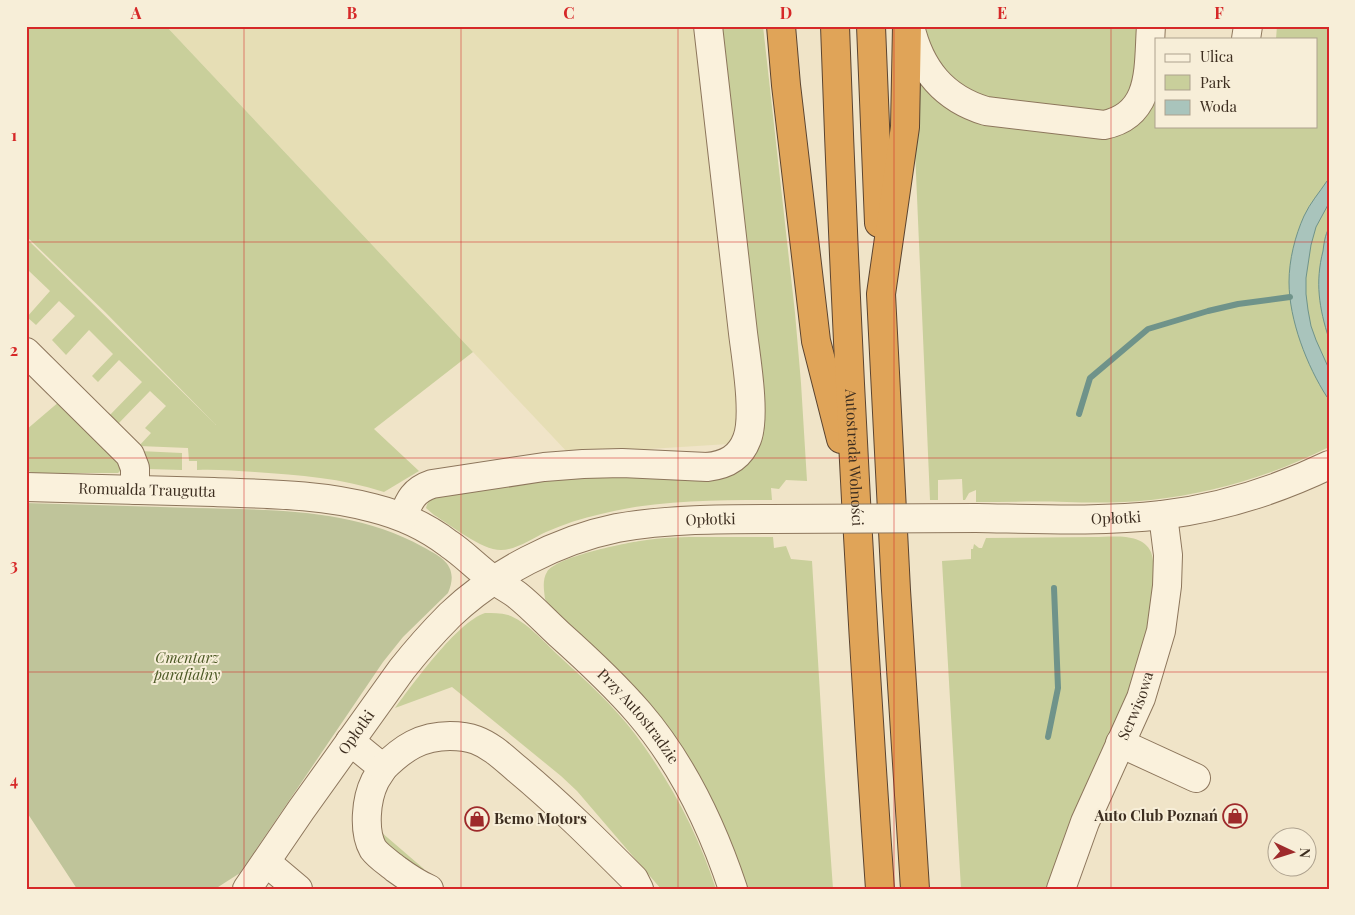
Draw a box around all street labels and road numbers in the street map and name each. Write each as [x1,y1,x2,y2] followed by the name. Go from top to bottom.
[841,387,868,527] street label: Autostrada Wolności
[78,477,216,501] street label: Romualda Traugutta
[1091,506,1142,528] street label: Opłotki
[685,508,736,530] street label: Opłotki
[593,664,684,767] street label: Przy Autostradzie
[1112,669,1157,743] street label: Serwisowa
[333,705,379,758] street label: Opłotki

